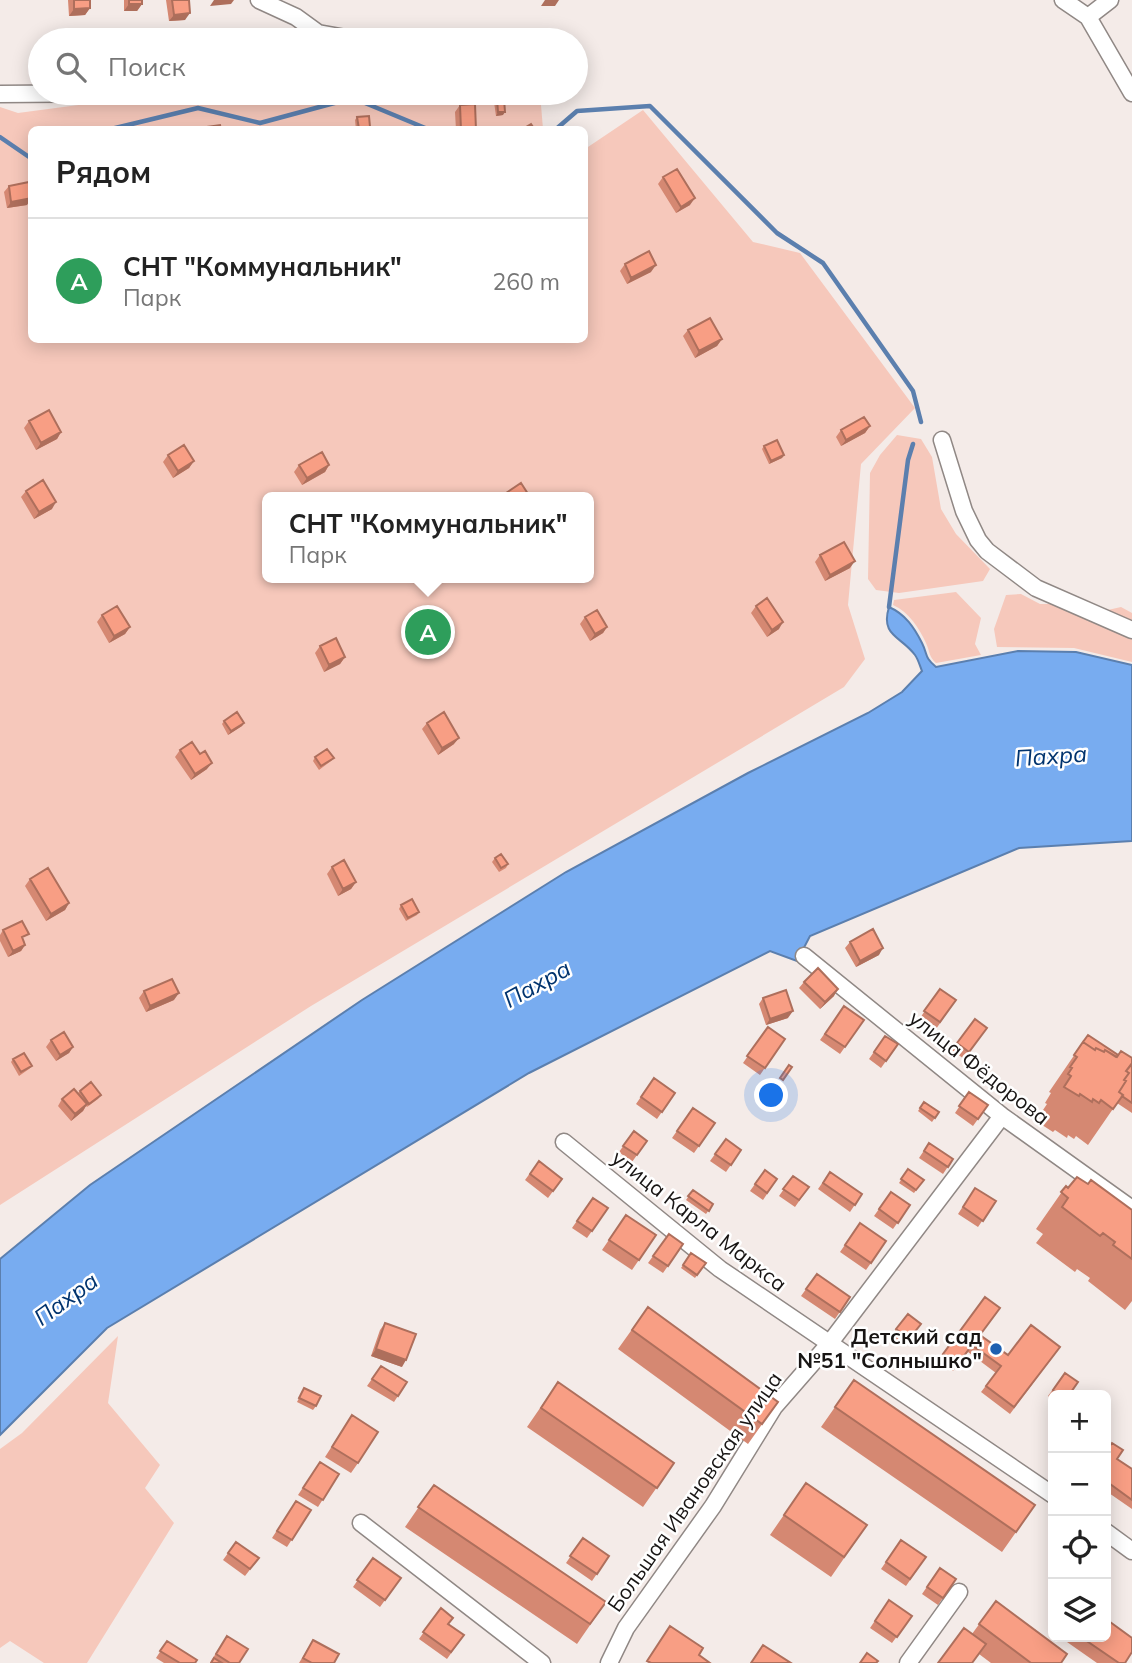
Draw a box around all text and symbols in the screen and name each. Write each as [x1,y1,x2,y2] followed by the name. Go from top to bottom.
[28,28,588,105] search box
[52,48,90,86] icon: search
[108,50,186,83] text: Поиск
[56,153,151,191] text: Рядом
[123,250,402,283] text: СНТ "Коммунальник"
[70,267,88,296] text: A
[492,267,560,296] text: 260 m
[123,283,181,312] text: Парк
[262,492,594,583] popup
[289,507,567,540] text: СНТ "Коммунальник"
[289,540,347,569] text: Парк
[405,606,451,658] pin: A
[1014,739,1088,772] water label: Пахра
[498,953,575,1014] water label: Пахра
[904,1004,1055,1130] street label: улица Фёдорова
[754,1078,788,1112] your location
[607,1144,792,1297] street label: улица Карла Маркса
[28,1266,103,1332] water label: Пахра
[797,1323,982,1373] place label: Детский сад №51 "Солнышко"
[988,1341,1004,1357] marker: Детский сад №51 "Солнышко"
[601,1367,787,1616] street label: Большая Ивановская улица
[1048,1390,1111,1642] map controls
[1048,1390,1111,1453] button: +
[1048,1453,1111,1516] button: −
[1048,1516,1111,1579] button: locate
[1048,1579,1111,1642] button: layers

